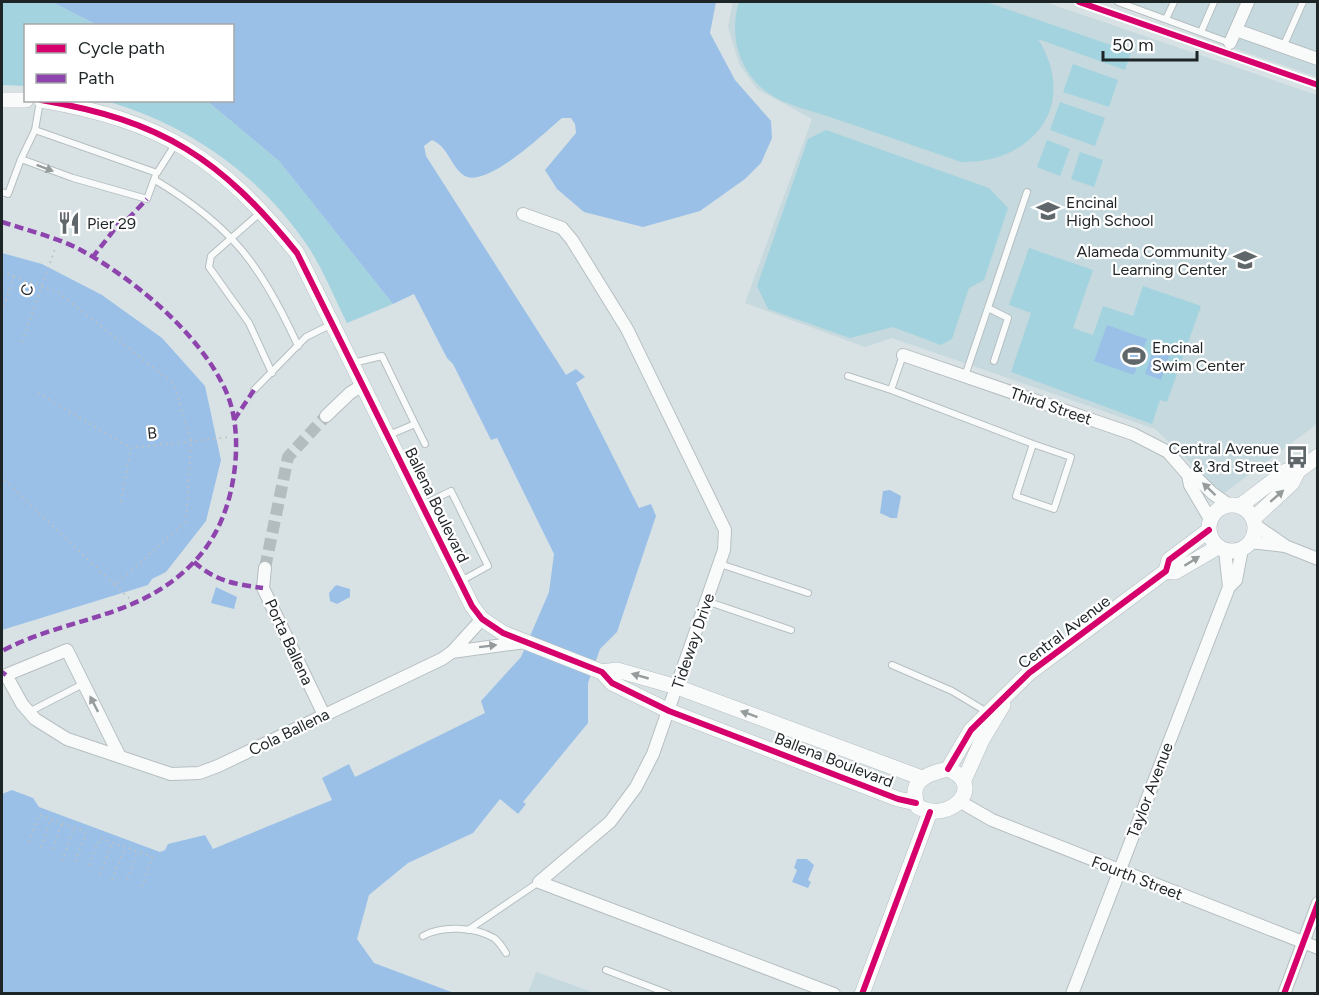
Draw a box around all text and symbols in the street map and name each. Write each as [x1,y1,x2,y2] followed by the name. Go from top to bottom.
[24,24,234,102] legend
[1103,24,1198,62] scale bar
[1112,34,1154,56] text: 50 m
[78,37,165,59] text: Cycle path
[78,67,114,89] text: Path
[36,164,54,173] one-way arrow
[1066,193,1154,230] place label: Encinal High School
[1035,198,1061,224] school or university icon: Encinal High School
[56,210,82,236] restaurant icon: Pier 29
[87,214,136,233] place label: Pier 29
[1077,242,1228,279] place label: Alameda Community Learning Center
[1232,247,1258,273] school or university icon: Alameda Community Learning Center
[16,281,38,299] street label: C
[1152,338,1246,375] place label: Encinal Swim Center
[1121,343,1147,369] sports icon: Encinal Swim Center
[1008,383,1094,429] street label: Third Street
[146,423,158,443] street label: B
[1169,439,1279,476] place label: Central Avenue & 3rd Street
[401,444,473,566] street label: Ballena Boulevard
[1284,444,1310,470] bus stop icon: Central Avenue & 3rd Street
[1201,482,1216,496] one-way arrow
[1269,490,1284,503] one-way arrow
[1184,555,1200,566] one-way arrow
[668,590,718,691] street label: Tideway Drive
[1014,591,1114,673] street label: Central Avenue
[261,596,317,688] street label: Porta Ballena
[479,641,498,650] one-way arrow
[631,671,649,680] one-way arrow
[89,696,99,713] one-way arrow
[246,704,332,760] street label: Cola Ballena
[740,709,758,719] one-way arrow
[772,729,896,791] street label: Ballena Boulevard
[1123,739,1177,840] street label: Taylor Avenue
[1089,852,1185,904] street label: Fourth Street

